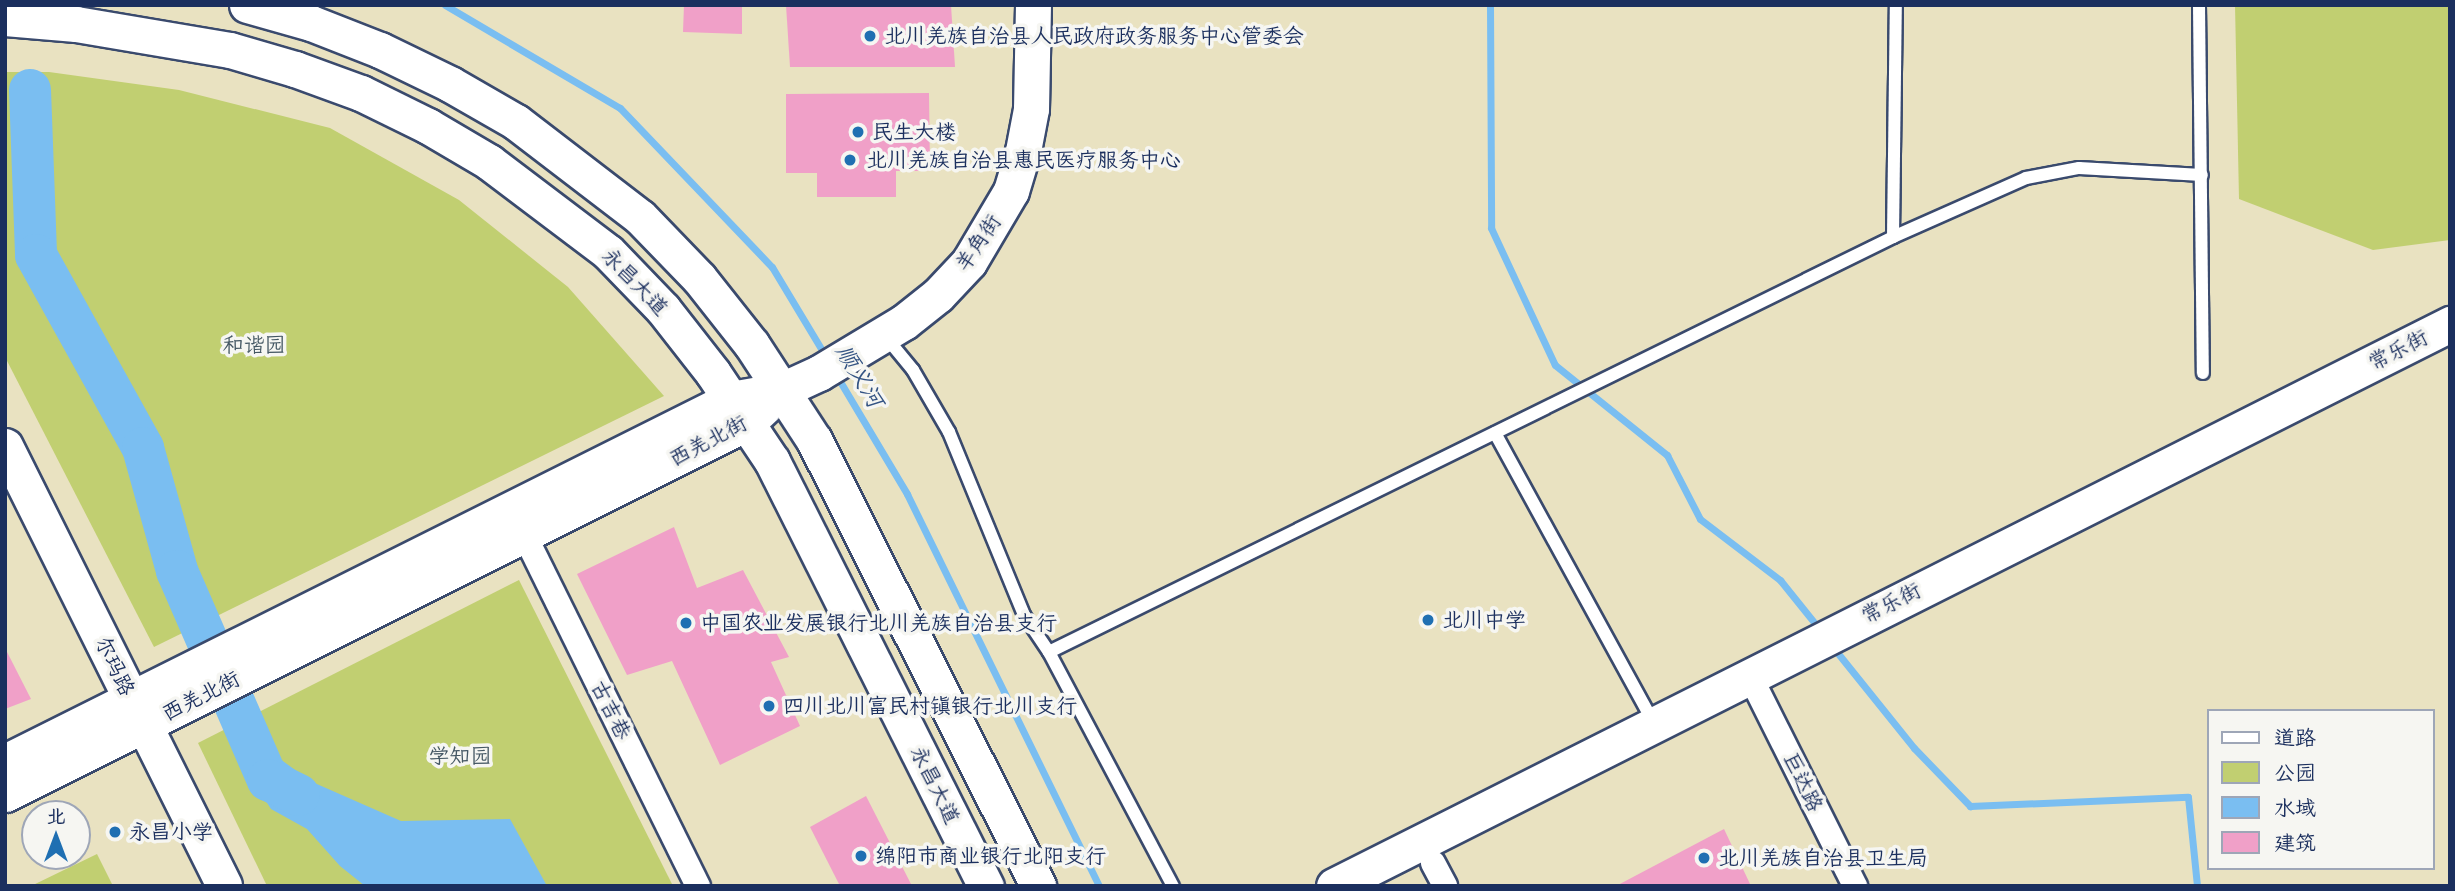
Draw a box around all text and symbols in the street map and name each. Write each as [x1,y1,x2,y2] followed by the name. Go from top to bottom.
[884,23,1304,49] place label: 北川羌族自治县人民政府政务服务中心管委会
[862,28,878,44] marker: 北川羌族自治县人民政府政务服务中心管委会
[872,119,956,145] place label: 民生大楼
[850,124,866,140] marker: 民生大楼
[866,147,1181,173] place label: 北川羌族自治县惠民医疗服务中心
[840,150,860,170] marker: 北川羌族自治县惠民医疗服务中心
[950,210,1006,276] street label: 羊角街
[597,243,673,321] street label: 永昌大道
[2364,324,2432,376] street label: 常乐街
[223,332,285,358] park label: 和谐园
[830,339,890,413] water label: 顺义河
[665,410,751,472] street label: 西羌北街
[1857,577,1925,629] street label: 常乐街
[1442,607,1526,633] place label: 北川中学
[700,610,1057,636] place label: 中国农业发展银行北川羌族自治县支行
[1420,612,1436,628] marker: 北川中学
[678,615,694,631] marker: 中国农业发展银行北川羌族自治县支行
[90,632,140,700] street label: 尔玛路
[158,666,244,726] street label: 西羌北街
[586,676,636,744] street label: 古吉巷
[783,693,1077,719] place label: 四川北川富民村镇银行北川支行
[761,698,777,714] marker: 四川北川富民村镇银行北川支行
[2206,709,2434,870] legend
[2274,723,2316,752] text: 道路
[905,742,965,828] street label: 永昌大道
[429,743,491,769] park label: 学知园
[1778,748,1828,816] street label: 巨达路
[2274,758,2316,787] text: 公园
[2274,793,2316,822] text: 水域
[21,800,91,870] north arrow
[46,803,66,829] text: 北
[129,819,213,845] place label: 永昌小学
[107,824,123,840] marker: 永昌小学
[2274,828,2316,857] text: 建筑
[875,843,1106,869] place label: 绵阳市商业银行北阳支行
[1718,845,1928,871] place label: 北川羌族自治县卫生局
[853,848,869,864] marker: 绵阳市商业银行北阳支行
[1696,850,1712,866] marker: 北川羌族自治县卫生局

